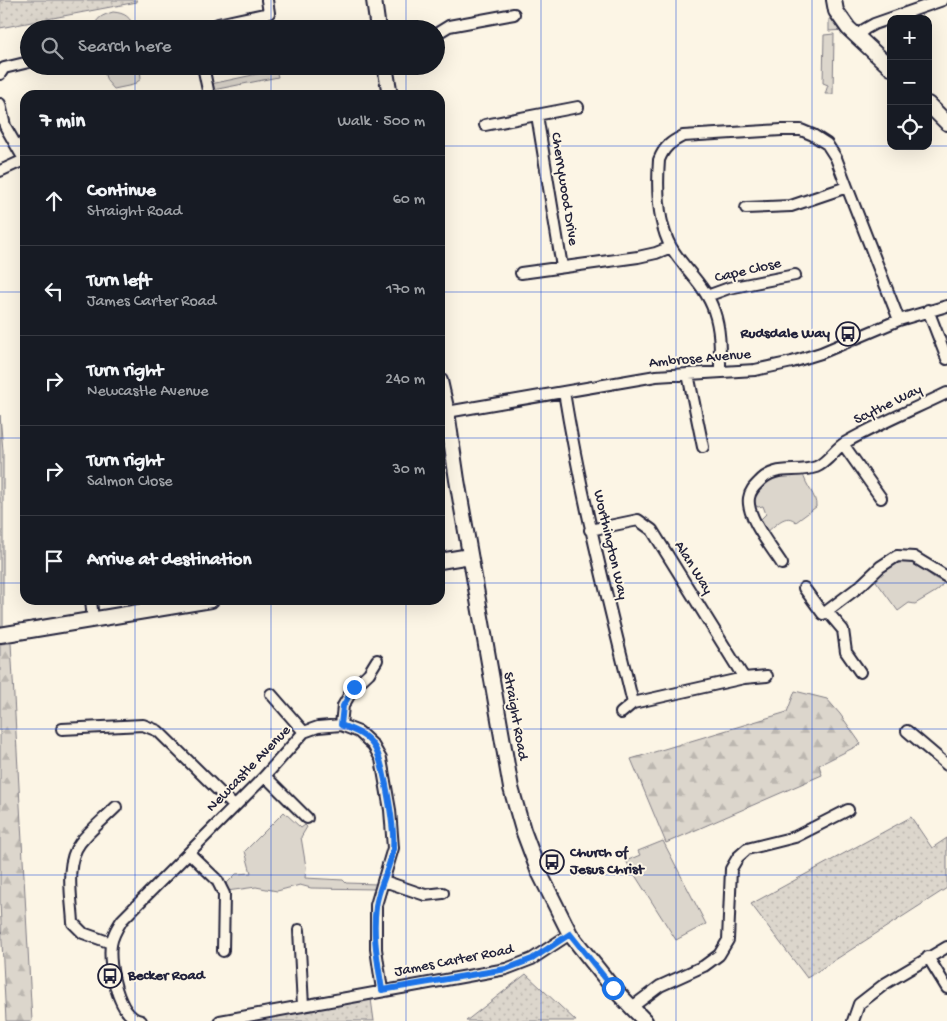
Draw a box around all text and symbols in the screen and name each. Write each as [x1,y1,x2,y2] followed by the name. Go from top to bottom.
[887,15,932,150] map controls
[887,15,932,60] button: +
[20,20,445,75] search box
[38,34,66,62] icon: search
[78,36,172,59] text: Search here
[887,60,932,105] button: −
[887,105,932,150] button: locate
[40,110,85,135] text: 7 min
[338,113,425,132] text: Walk · 500 m
[546,131,582,247] street label: Cherrywood Drive
[87,180,156,203] text: Continue
[40,187,68,215] icon: ahead
[393,191,425,210] text: 60 m
[87,203,182,222] text: Straight Road
[713,255,783,287] street label: Cape Close
[87,270,151,293] text: Turn left
[40,277,68,305] icon: left
[386,281,425,300] text: 170 m
[87,293,216,312] text: James Carter Road
[835,321,861,347] bus stop icon: Rudsdale Way
[740,325,831,343] place label: Rudsdale Way
[648,346,752,372] street label: Ambrose Avenue
[87,360,163,383] text: Turn right
[40,367,68,395] icon: right
[385,371,425,390] text: 240 m
[851,381,925,429] street label: Scythe Way
[87,383,209,402] text: Newcastle Avenue
[87,450,163,473] text: Turn right
[40,457,68,485] icon: right
[392,461,425,480] text: 30 m
[87,473,173,492] text: Salmon Close
[589,488,632,602] street label: Worthington Way
[670,538,717,599] street label: Alan Way
[40,547,68,575] icon: arrive
[87,549,251,572] text: Arrive at destination
[498,671,532,763] street label: Straight Road
[343,676,366,699] route end
[203,722,295,816] street label: Newcastle Avenue
[569,844,646,879] place label: Church of Jesus Christ
[539,849,565,875] bus stop icon: Church of Jesus Christ
[393,940,516,981] street label: James Carter Road
[97,963,123,989] bus stop icon: Becker Road
[127,967,207,985] place label: Becker Road
[602,977,625,1000] route start

